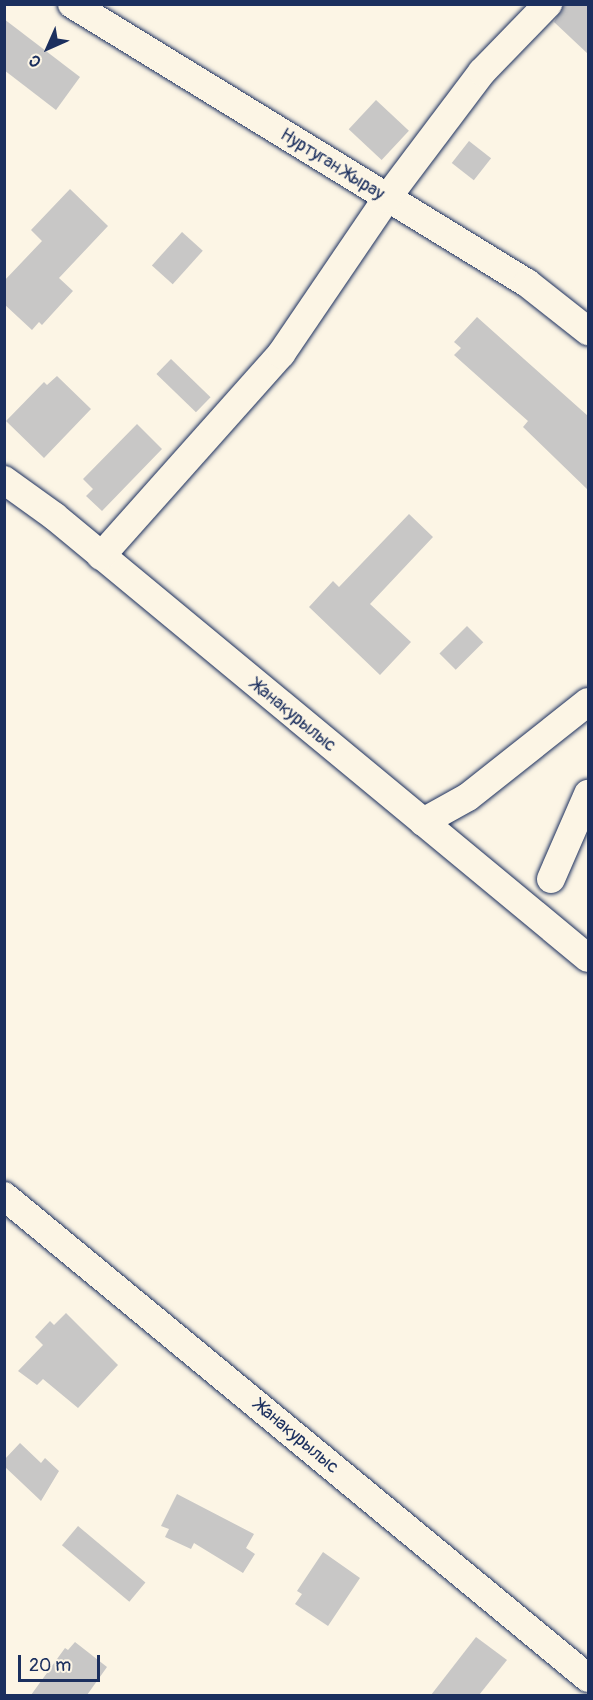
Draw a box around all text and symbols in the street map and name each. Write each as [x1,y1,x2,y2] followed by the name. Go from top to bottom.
[18,18,78,78] north arrow
[25,50,46,71] text: С
[276,124,388,206] street label: Нуртуган Жырау
[246,675,340,757] street label: Жанакурылыс
[249,1395,343,1479] street label: Жанакурылыс
[21,1643,104,1681] scale bar
[29,1654,71,1677] text: 20 m

